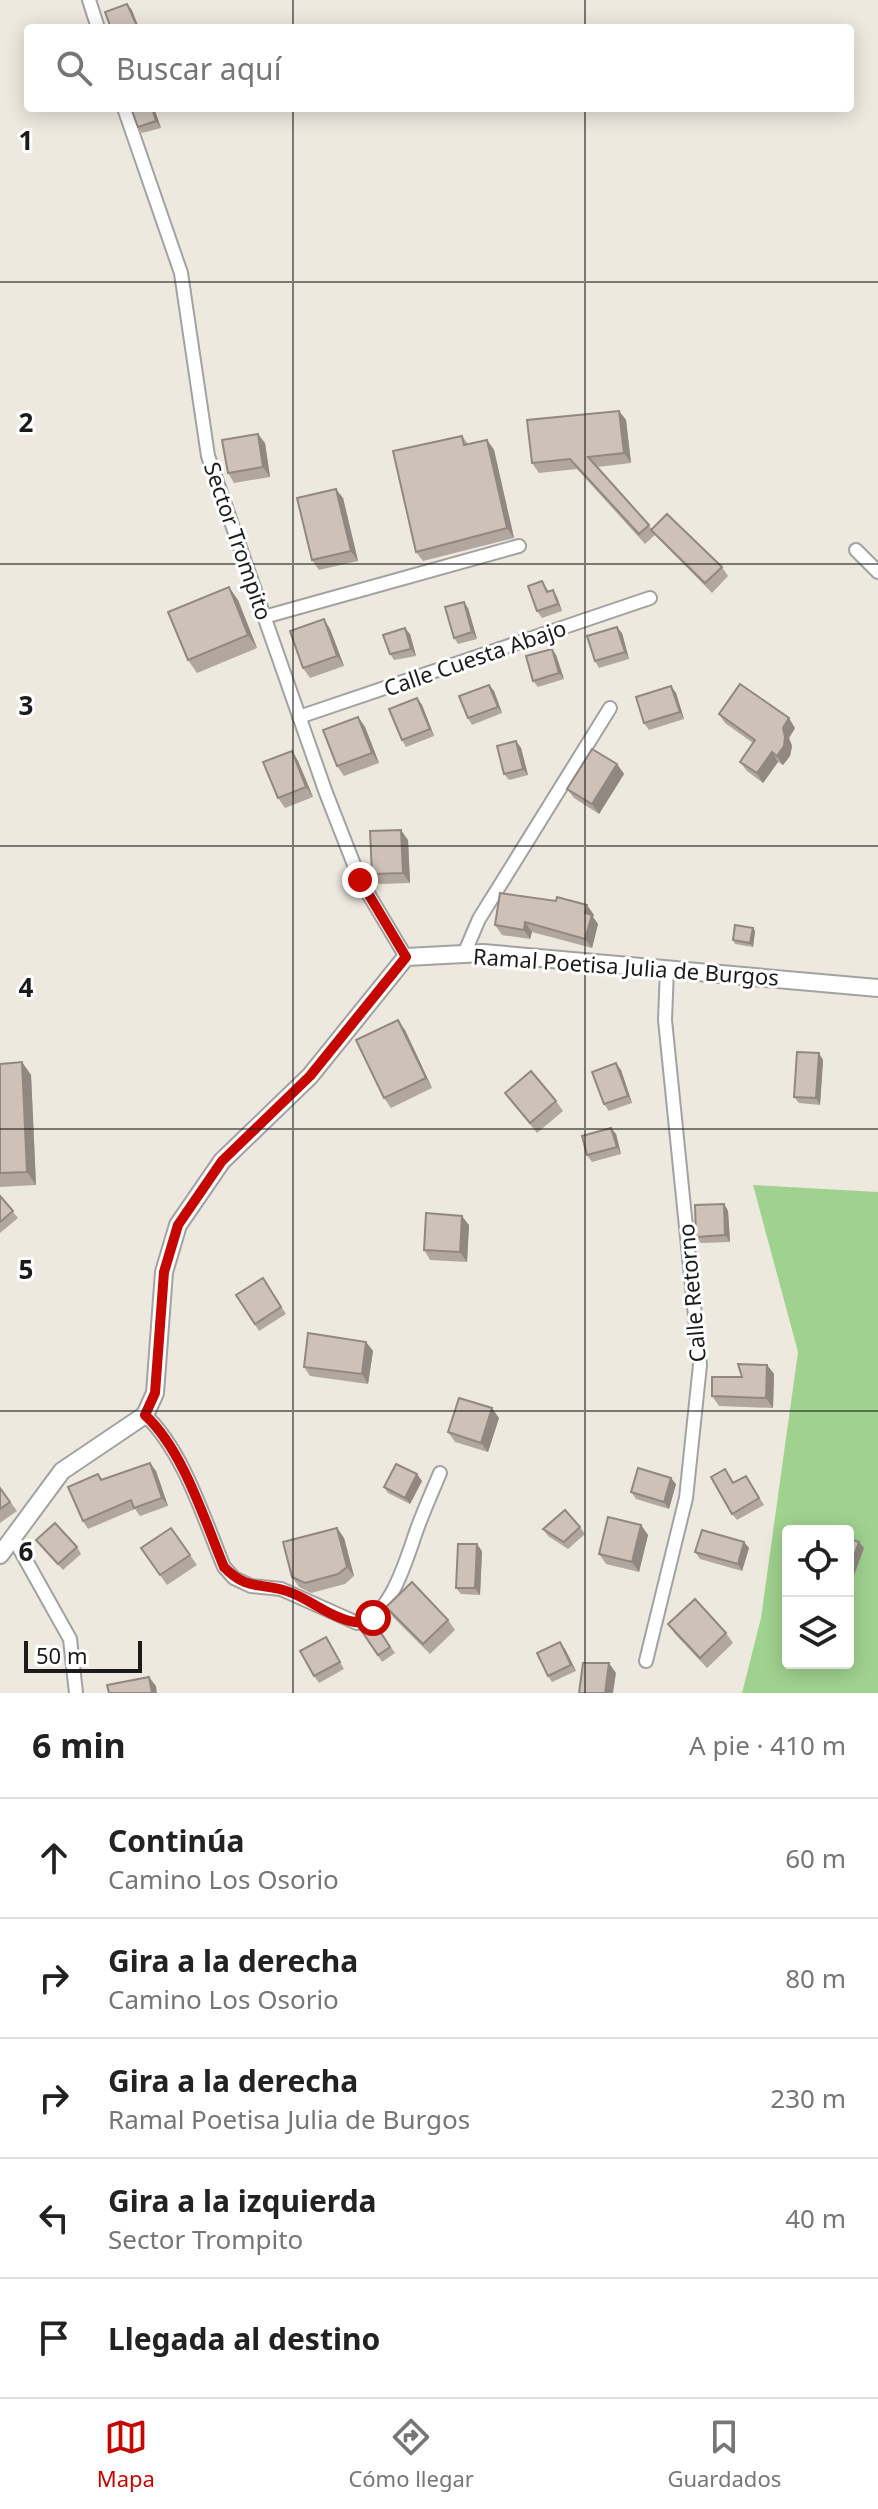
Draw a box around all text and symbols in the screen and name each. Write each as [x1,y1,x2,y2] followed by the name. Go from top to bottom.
[24,24,854,112] search box
[52,46,96,90] icon: search
[116,48,281,89] text: Buscar aquí
[19,122,33,158] text: 1
[19,404,34,440] text: 2
[198,458,280,624] street label: Sector Trompito
[379,612,570,702] street label: Calle Cuesta Abajo
[19,687,33,723] text: 3
[342,862,378,898] route end
[472,940,780,992] street label: Ramal Poetisa Julia de Burgos
[19,969,34,1005] text: 4
[670,1223,712,1364] street label: Calle Retorno
[19,1251,33,1287] text: 5
[782,1525,854,1669] map controls
[782,1525,854,1597] button: locate
[19,1533,34,1569] text: 6
[782,1597,854,1669] button: layers
[355,1600,391,1636] route start
[24,1637,142,1673] scale bar
[36,1640,87,1670] text: 50 m
[32,1722,126,1768] text: 6 min
[689,1727,846,1763] text: A pie · 410 m
[108,1820,244,1861] text: Continúa
[32,1836,76,1880] icon: ahead
[785,1840,846,1876] text: 60 m
[108,1861,339,1897] text: Camino Los Osorio
[108,1940,358,1981] text: Gira a la derecha
[32,1956,76,2000] icon: right
[785,1960,846,1996] text: 80 m
[108,1981,339,2017] text: Camino Los Osorio
[108,2060,358,2101] text: Gira a la derecha
[32,2076,76,2120] icon: right
[770,2080,846,2116] text: 230 m
[108,2101,470,2137] text: Ramal Poetisa Julia de Burgos
[108,2180,377,2221] text: Gira a la izquierda
[32,2196,76,2240] icon: left
[785,2200,846,2236] text: 40 m
[108,2221,303,2257] text: Sector Trompito
[32,2316,76,2360] icon: arrive
[108,2318,380,2359] text: Llegada al destino
[97,2415,155,2493] tab: Mapa
[348,2415,474,2493] tab: Cómo llegar
[667,2415,781,2493] tab: Guardados

